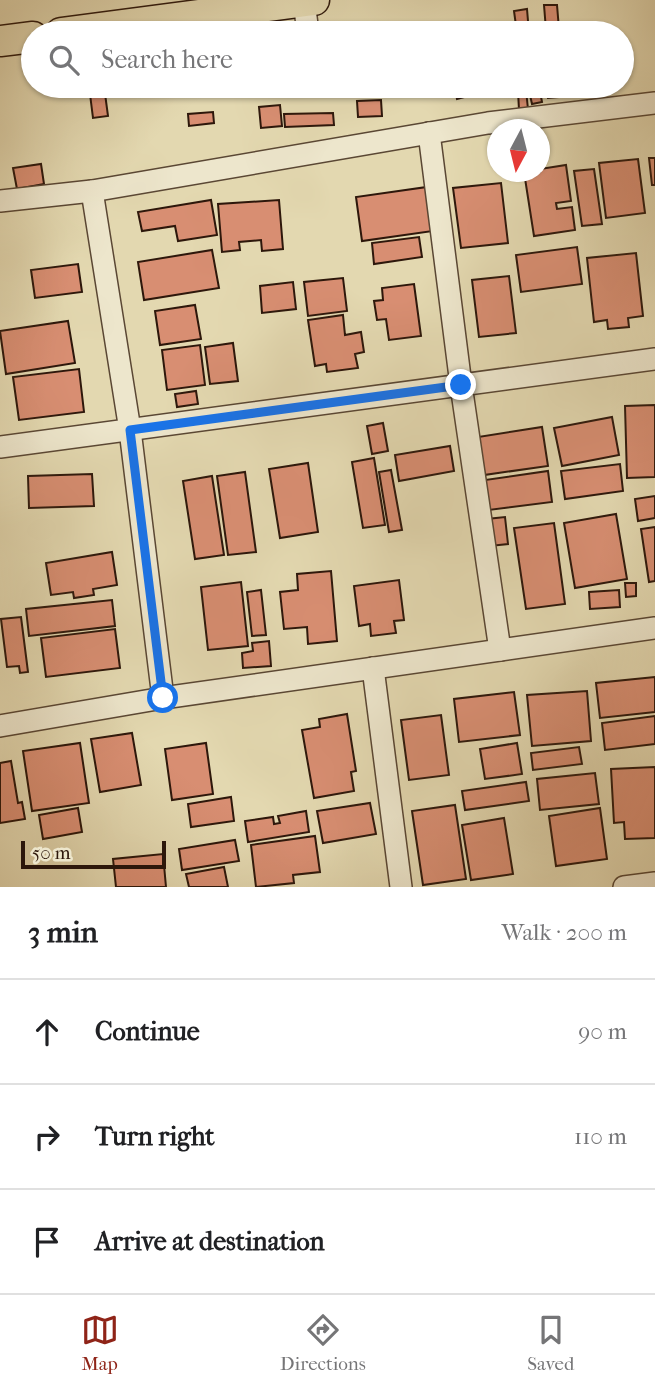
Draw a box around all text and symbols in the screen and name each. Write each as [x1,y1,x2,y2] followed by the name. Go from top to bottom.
[21,21,634,98] search box
[45,41,83,79] icon: search
[101,44,233,75] text: Search here
[487,119,550,182] north arrow
[445,369,476,400] route end
[147,682,178,713] route start
[21,838,166,870] scale bar
[32,842,71,864] text: 50 m
[28,915,98,950] text: 3 min
[501,919,627,946] text: Walk · 200 m
[28,1013,66,1051] icon: ahead
[95,1016,200,1047] text: Continue
[578,1018,627,1045] text: 90 m
[28,1118,66,1156] icon: right
[95,1121,215,1152] text: Turn right
[574,1123,627,1150] text: 110 m
[28,1223,66,1261] icon: arrive
[95,1226,325,1257] text: Arrive at destination
[81,1311,119,1375] tab: Map
[280,1311,366,1375] tab: Directions
[527,1311,574,1375] tab: Saved

